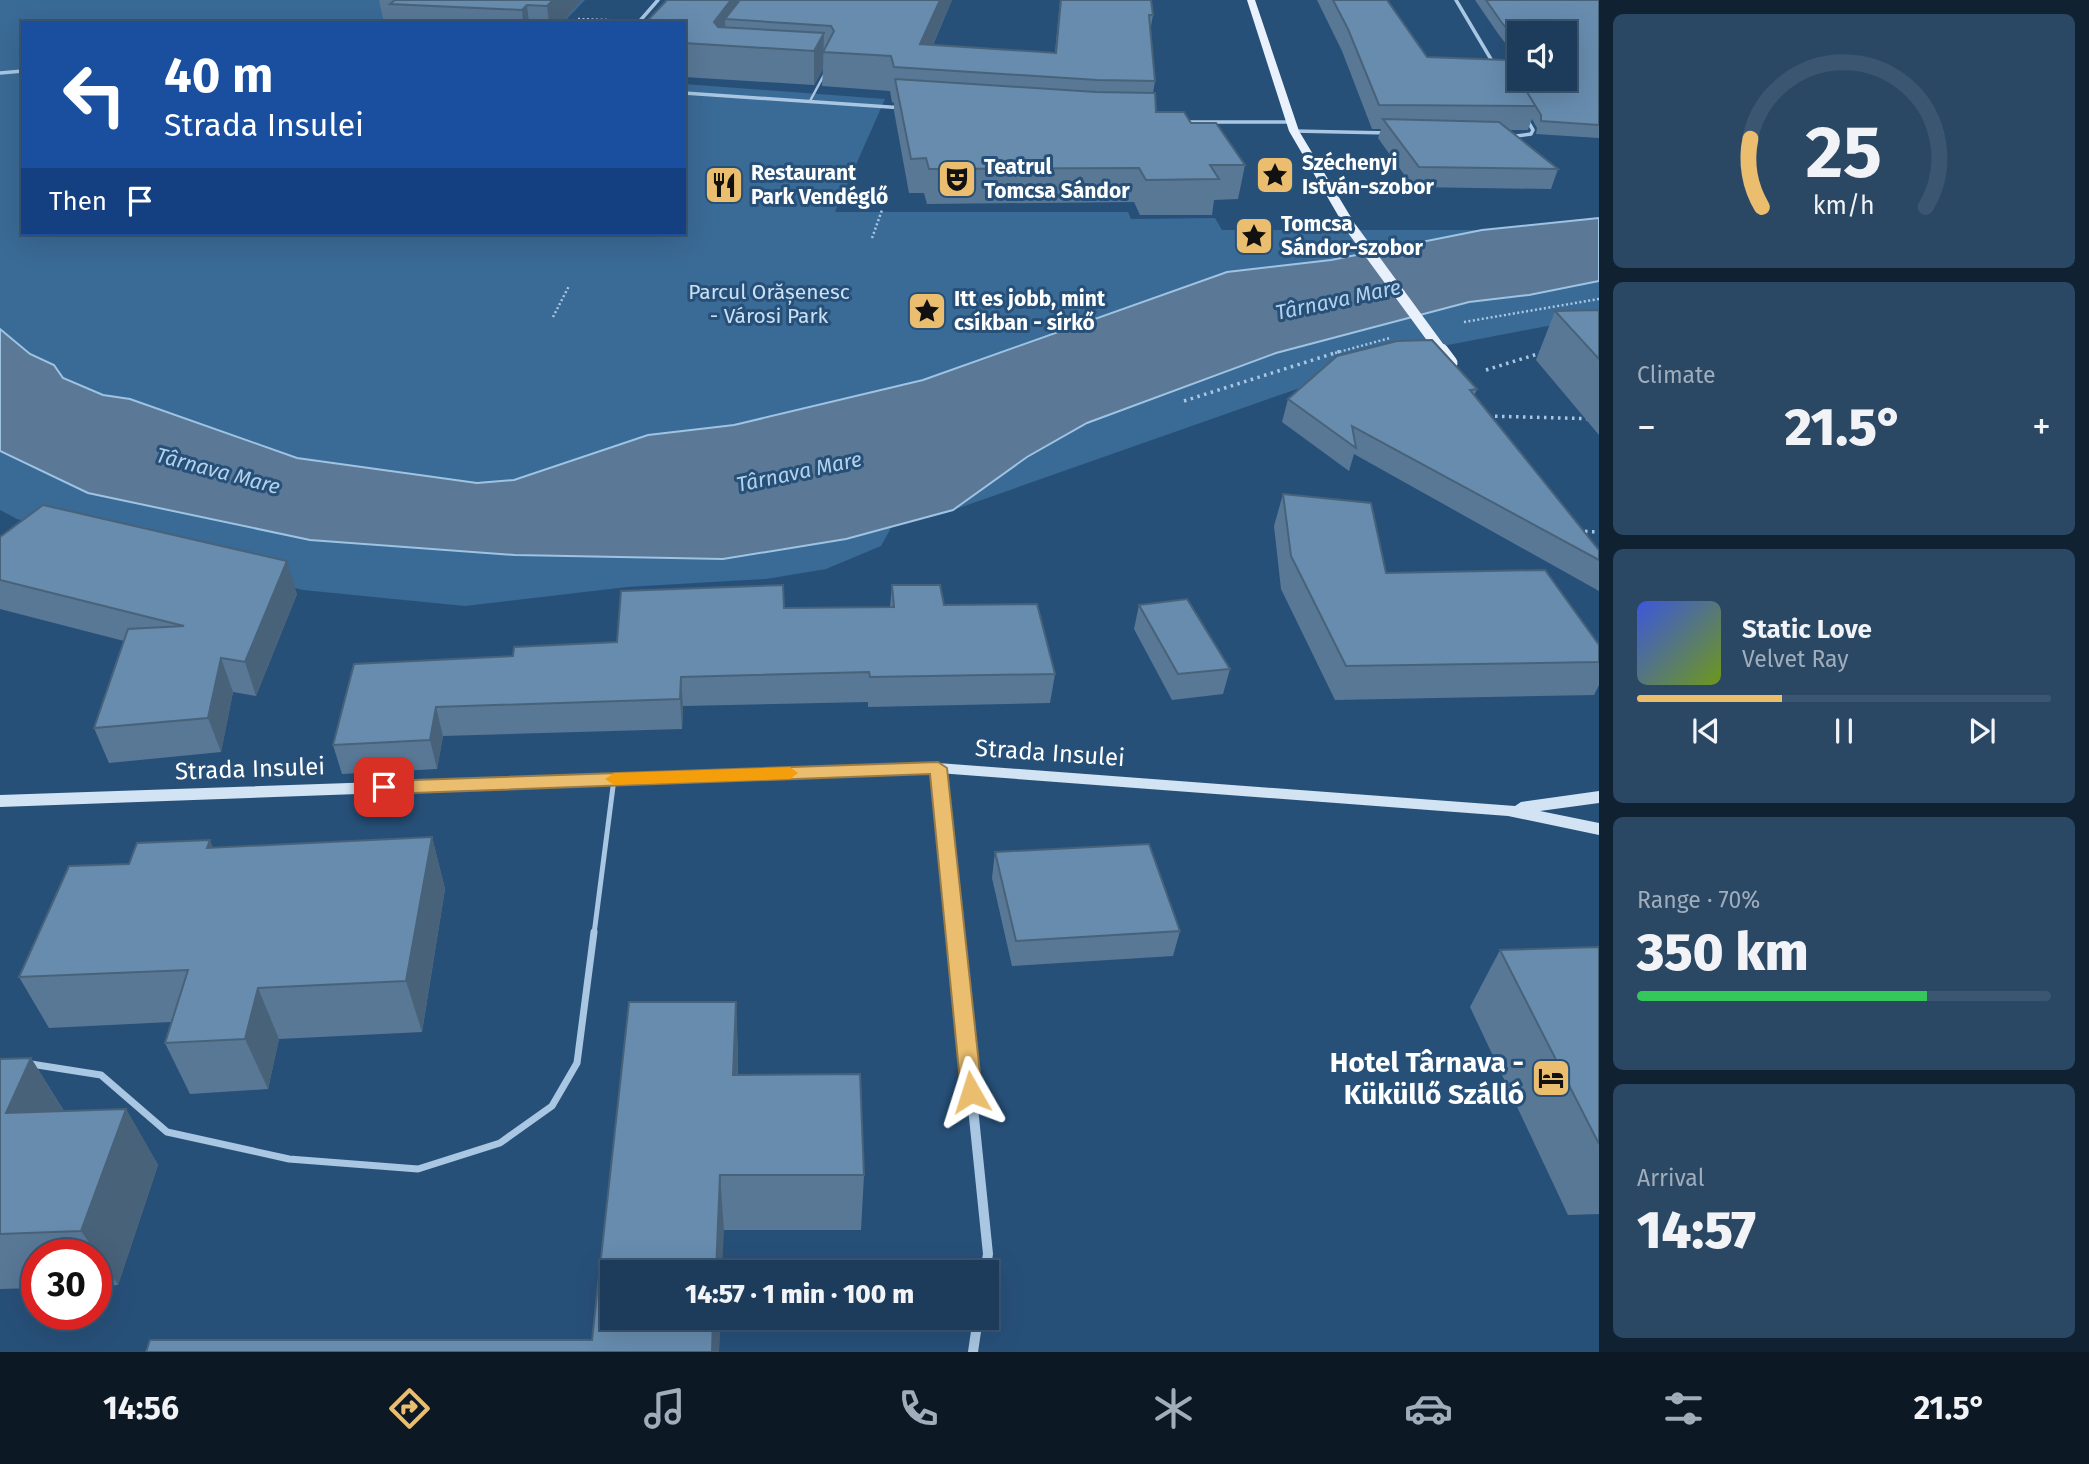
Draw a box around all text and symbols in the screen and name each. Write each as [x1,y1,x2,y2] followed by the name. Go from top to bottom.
[1507,21,1577,91] map controls
[1507,21,1577,91] button: sound
[164,46,273,105] text: 40 m
[49,49,140,140] icon: left
[164,106,364,144] text: Strada Insulei
[1806,109,1882,196] text: 25
[1302,150,1434,200] place label: Széchenyi István-szobor
[984,154,1130,204] place label: Teatrul Tomcsa Sándor
[1254,154,1296,196] place icon: Széchenyi István-szobor
[936,158,978,200] theatre icon: Teatrul Tomcsa Sándor
[751,160,888,210] place label: Restaurant Park Vendéglő
[703,164,745,206] restaurant icon: Restaurant Park Vendéglő
[121,182,159,220] icon: arrive
[49,186,107,217] text: Then
[1813,191,1875,221] text: km/h
[1281,211,1424,261] place label: Tomcsa Sándor-szobor
[1233,215,1275,257] place icon: Tomcsa Sándor-szobor
[1273,274,1403,326] water label: Târnava Mare
[688,279,850,329] park label: Parcul Orășenesc - Városi Park
[954,286,1106,336] place label: Itt es jobb, mint csíkban - sírkő
[906,290,948,332] place icon: Itt es jobb, mint csíkban - sírkő
[1637,361,1716,389] text: Climate
[1785,396,1903,459] text: 21.5°
[1637,404,1656,450] text: −
[2032,404,2051,450] text: +
[153,442,283,500] water label: Târnava Mare
[734,446,864,498] water label: Târnava Mare
[1742,614,1872,645] text: Static Love
[1742,645,1849,673] text: Velvet Ray
[1687,712,1725,750] icon: previous
[1825,712,1863,750] icon: pause
[1963,712,2001,750] icon: next
[974,734,1126,772] street label: Strada Insulei
[175,752,325,786] street label: Strada Insulei
[354,757,414,817] pin
[365,768,403,806] icon: arrive
[1637,886,1760,914] text: Range · 70%
[1637,921,1809,984] text: 350 km
[1330,1046,1524,1111] place label: Hotel Târnava - Küküllő Szálló
[934,1055,1008,1129] position arrow
[1530,1057,1572,1099] hotel icon: Hotel Târnava - Küküllő Szálló
[1637,1164,1704,1192] text: Arrival
[1637,1199,1756,1262] text: 14:57
[21,1239,112,1330] speed limit sign: 30
[685,1279,914,1310] text: 14:57 · 1 min · 100 m
[385,1384,434,1433] icon: directions
[640,1384,689,1433] icon: music
[894,1384,943,1433] icon: phone
[1149,1384,1198,1433] icon: climate
[1404,1384,1453,1433] icon: car
[1659,1384,1708,1433] icon: filters
[103,1389,179,1427] text: 14:56
[1914,1389,1986,1427] text: 21.5°

